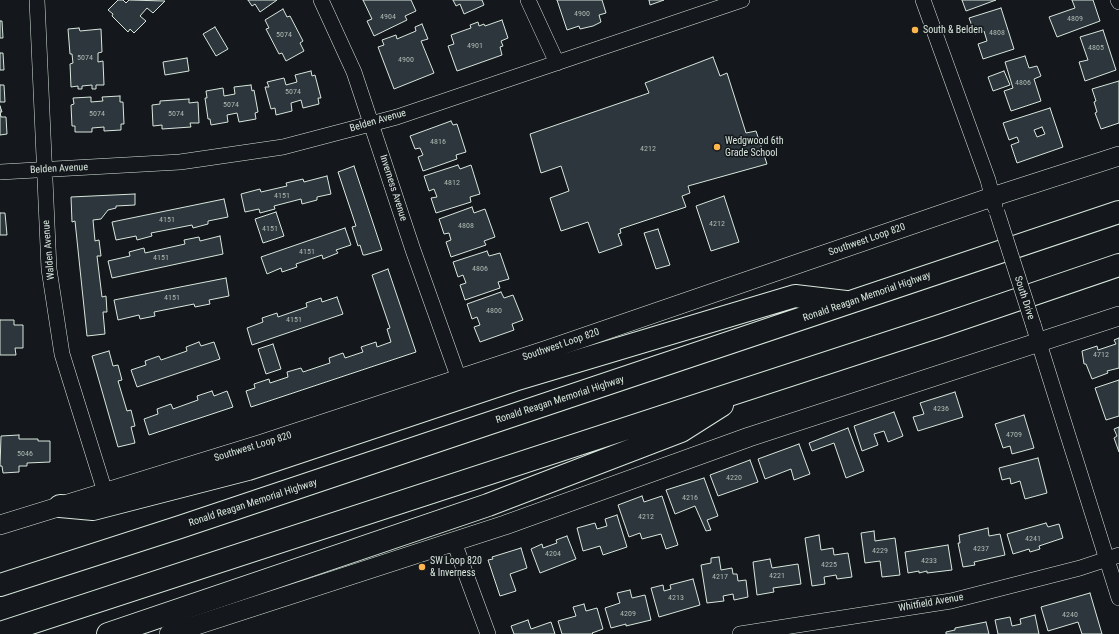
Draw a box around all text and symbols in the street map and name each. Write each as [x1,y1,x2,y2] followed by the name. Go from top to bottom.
[574,9,590,19] house number: 4900
[380,12,396,22] house number: 4904
[1067,14,1083,24] house number: 4809
[923,24,983,36] place label: South & Belden
[910,25,920,35] marker: South & Belden
[989,28,1005,38] house number: 4808
[276,30,292,40] house number: 5074
[467,41,483,51] house number: 4901
[1088,43,1104,53] house number: 4805
[77,53,93,63] house number: 5074
[398,55,414,65] house number: 4900
[1015,78,1031,88] house number: 4806
[285,87,301,97] house number: 5074
[223,100,239,110] house number: 5074
[348,107,408,135] street label: Belden Avenue
[89,109,105,119] house number: 5074
[168,109,184,119] house number: 5074
[725,135,784,158] place label: Wedgwood 6th Grade School
[430,137,446,147] house number: 4816
[712,142,722,152] marker: Wedgwood 6th Grade School
[640,144,656,154] house number: 4212
[377,153,409,223] street label: Inverness Avenue
[30,161,88,177] street label: Belden Avenue
[444,178,460,188] house number: 4812
[274,191,290,201] house number: 4151
[159,215,175,225] house number: 4151
[709,219,725,229] house number: 4212
[40,220,58,280] street label: Walden Avenue
[458,221,474,231] house number: 4808
[827,221,907,259] street label: Southwest Loop 820
[262,224,278,234] house number: 4151
[299,247,315,257] house number: 4151
[153,253,169,263] house number: 4151
[472,264,488,274] house number: 4806
[802,269,932,325] street label: Ronald Reagan Memorial Highway
[1011,275,1037,321] street label: South Drive
[164,293,180,303] house number: 4151
[486,306,502,316] house number: 4800
[286,315,302,325] house number: 4151
[521,326,601,364] street label: Southwest Loop 820
[1093,350,1109,360] house number: 4712
[494,374,626,426] street label: Ronald Reagan Memorial Highway
[933,404,949,414] house number: 4236
[213,429,293,465] street label: Southwest Loop 820
[1006,430,1022,440] house number: 4709
[17,449,33,459] house number: 5046
[726,473,742,483] house number: 4220
[187,477,319,529] street label: Ronald Reagan Memorial Highway
[682,493,698,503] house number: 4216
[638,512,654,522] house number: 4212
[1025,534,1041,544] house number: 4241
[973,544,989,554] house number: 4237
[872,546,888,556] house number: 4229
[545,549,561,559] house number: 4204
[430,555,482,578] place label: SW Loop 820 & Inverness
[921,556,937,566] house number: 4233
[821,560,837,570] house number: 4225
[417,562,427,572] marker: SW Loop 820 & Inverness
[769,571,785,581] house number: 4221
[712,572,728,582] house number: 4217
[898,591,964,615] street label: Whitfield Avenue
[668,593,684,603] house number: 4213
[620,609,636,619] house number: 4209
[1062,610,1078,620] house number: 4240

